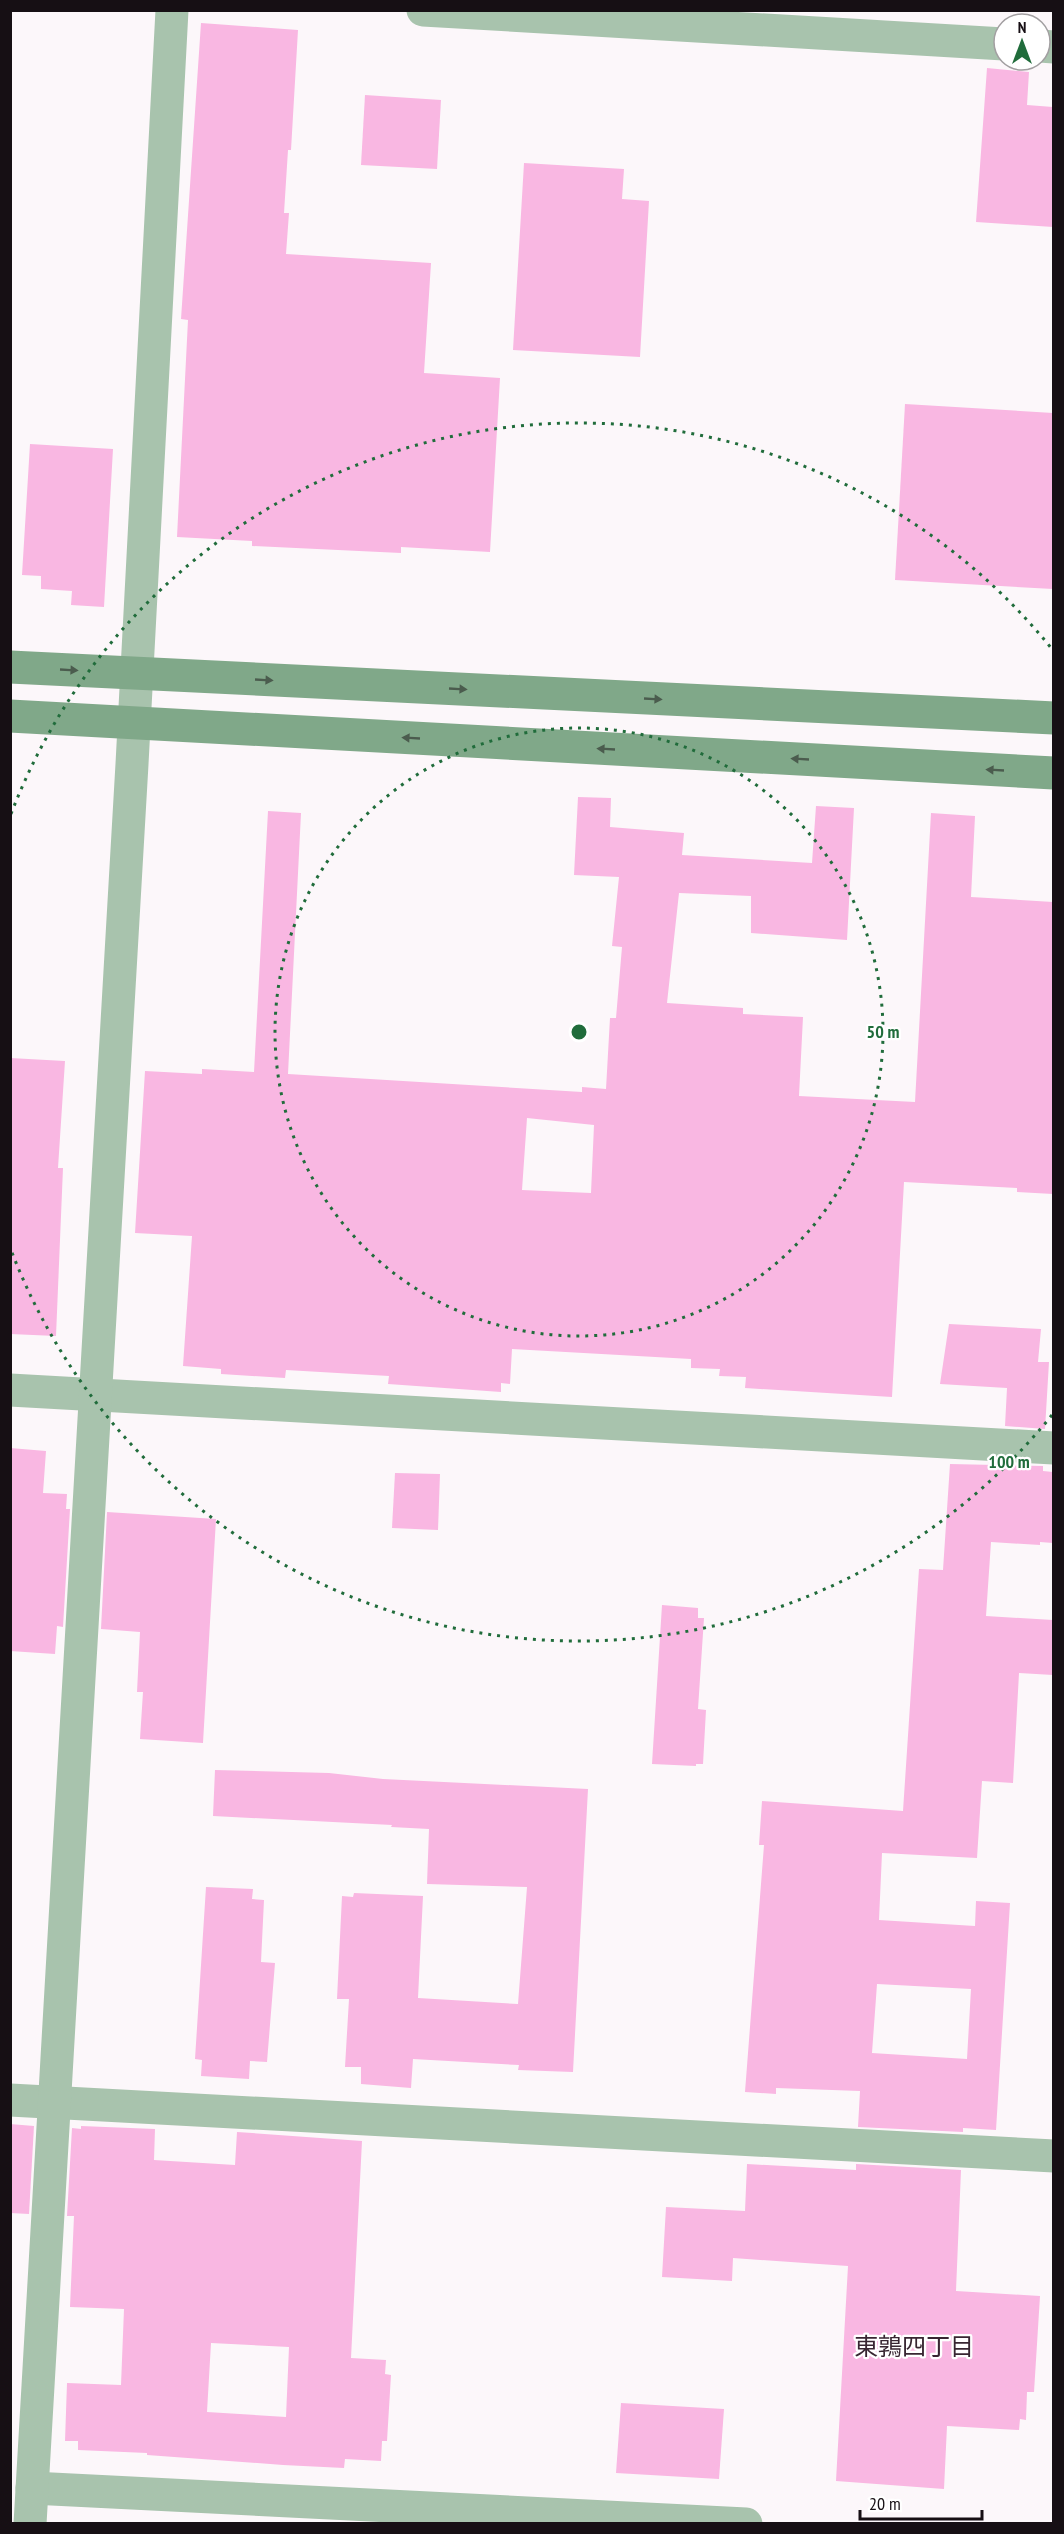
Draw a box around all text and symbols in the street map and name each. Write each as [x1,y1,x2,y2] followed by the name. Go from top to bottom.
[992,12,1052,72] north arrow
[1018,17,1026,37] text: N
[59,665,78,675] one-way arrow
[254,675,273,684] one-way arrow
[449,685,468,694] one-way arrow
[644,694,663,703] one-way arrow
[401,733,420,742] one-way arrow
[596,744,615,753] one-way arrow
[791,755,810,764] one-way arrow
[986,766,1005,775] one-way arrow
[867,1020,899,1043] text: 50 m
[569,1022,589,1042] centre of rings
[988,1450,1030,1473] text: 100 m
[854,2331,974,2362] district label: 東鶉四丁目
[860,2483,982,2521] scale bar
[869,2492,901,2515] text: 20 m

